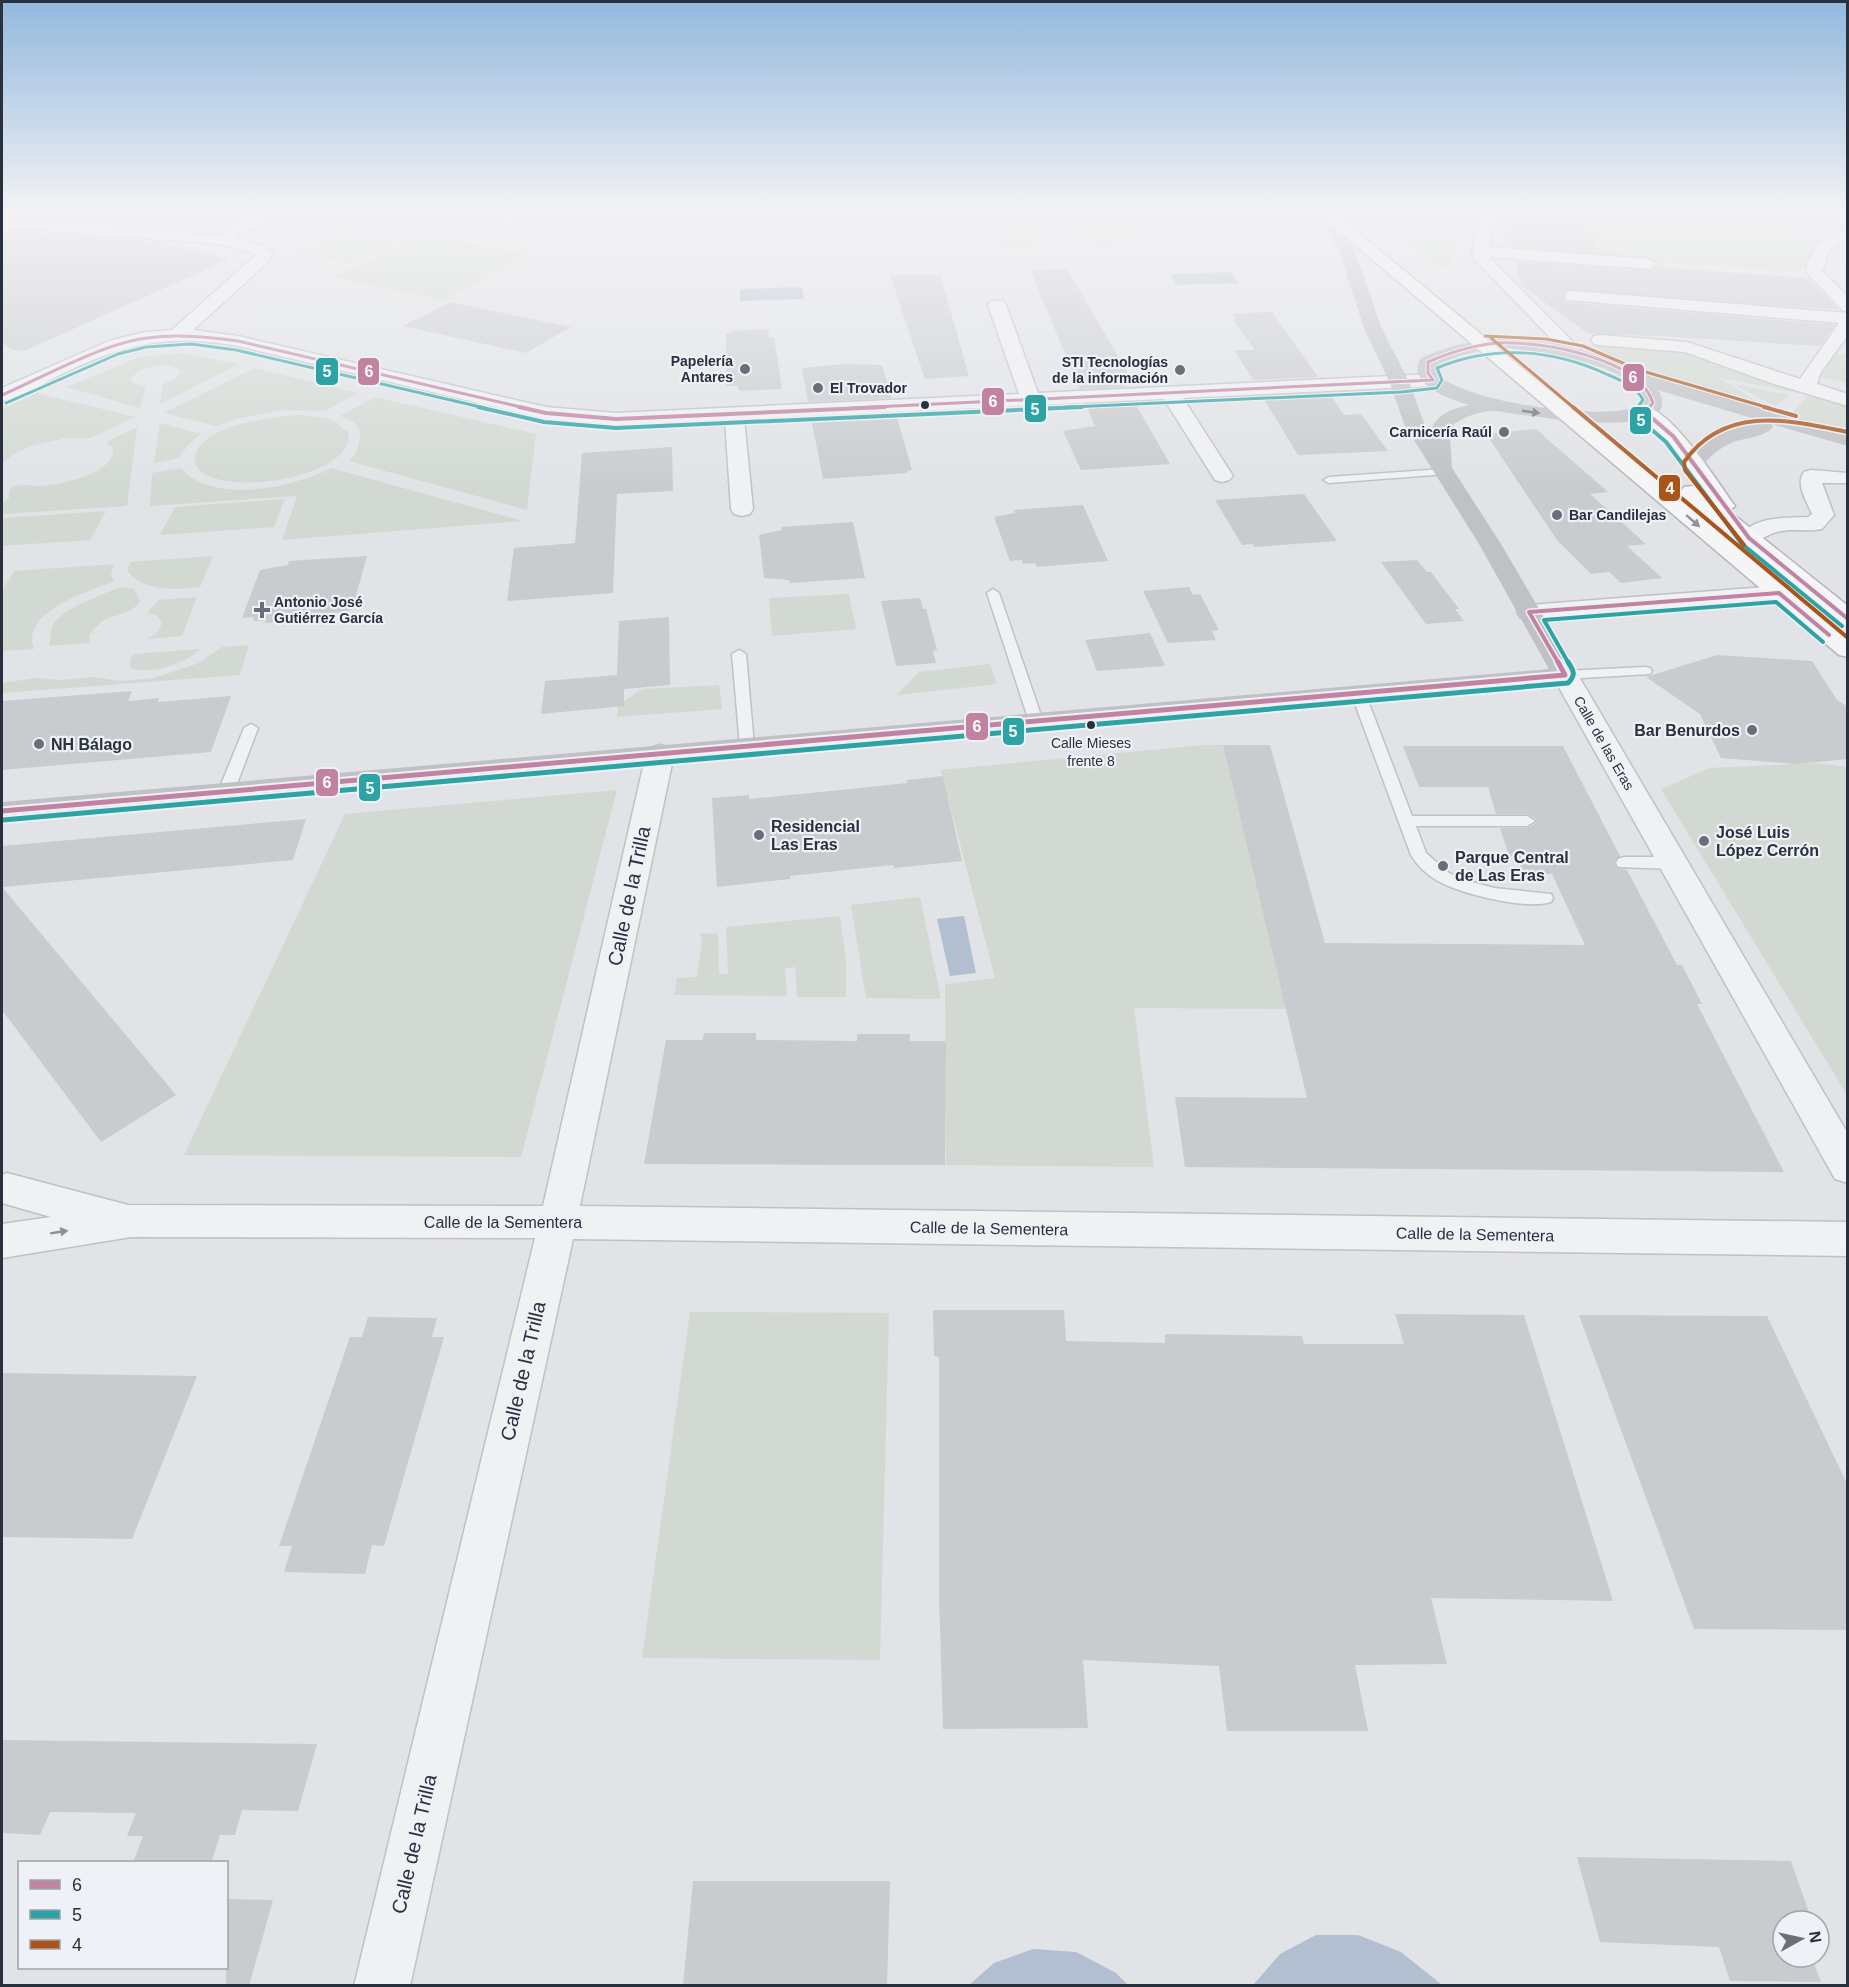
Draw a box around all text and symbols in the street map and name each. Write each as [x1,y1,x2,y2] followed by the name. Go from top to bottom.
[671,353,733,385] place label: Papelería Antares
[1052,354,1168,386] place label: STI Tecnologías de la información
[315,357,339,386] line badge: 5
[357,357,380,386] line badge: 6
[738,362,752,376] marker: Papelería Antares
[323,363,332,380] text: 5
[365,363,374,380] text: 6
[1173,363,1187,377] marker: STI Tecnologías de la información
[1622,363,1645,392] line badge: 6
[1629,369,1638,386] text: 6
[830,380,908,396] place label: El Trovador
[811,381,825,395] marker: El Trovador
[981,387,1005,416] line badge: 6
[989,393,998,410] text: 6
[1024,394,1047,423] line badge: 5
[919,399,931,411] unlabelled marker
[1031,401,1040,418] text: 5
[1629,406,1652,435] line badge: 5
[1521,407,1540,416] one-way arrow
[1637,412,1646,429] text: 5
[1389,424,1492,440] place label: Carnicería Raúl
[1497,425,1511,439] marker: Carnicería Raúl
[1658,474,1681,502] line badge: 4
[1666,480,1675,497] text: 4
[1569,507,1666,523] place label: Bar Candilejas
[1550,508,1564,522] marker: Bar Candilejas
[1685,514,1700,527] one-way arrow
[274,594,383,626] place label: Antonio José Gutiérrez García
[255,603,269,617] marker: Antonio José Gutiérrez García
[1571,693,1637,793] street label: Calle de las Eras
[965,712,989,741] line badge: 6
[1002,717,1025,746] line badge: 5
[973,718,982,735] text: 6
[1085,719,1097,731] marker: Calle Mieses frente 8
[1634,722,1740,739] place label: Bar Benurdos
[1009,723,1018,740] text: 5
[1745,723,1759,737] marker: Bar Benurdos
[1051,735,1131,769] place label: Calle Mieses frente 8
[51,736,132,753] place label: NH Bálago
[32,737,46,751] marker: NH Bálago
[315,768,339,797] line badge: 6
[358,773,381,802] line badge: 5
[323,774,332,791] text: 6
[366,780,375,797] text: 5
[771,818,860,853] place label: Residencial Las Eras
[603,823,655,968] street label: Calle de la Trilla
[1716,824,1819,859] place label: José Luis López Cerrón
[752,828,766,842] marker: Residencial Las Eras
[1697,834,1711,848] marker: José Luis López Cerrón
[1455,849,1569,884] place label: Parque Central de Las Eras
[1436,859,1450,873] marker: Parque Central de Las Eras
[424,1214,582,1231] street label: Calle de la Sementera
[910,1219,1068,1238] street label: Calle de la Sementera
[1396,1225,1554,1244] street label: Calle de la Sementera
[50,1228,69,1237] one-way arrow
[496,1298,550,1443] street label: Calle de la Trilla
[387,1771,441,1916] street label: Calle de la Trilla
[18,1861,228,1969] legend
[72,1875,82,1895] text: 6
[72,1905,82,1925] text: 5
[1771,1909,1831,1969] north arrow
[1806,1930,1825,1944] text: N
[72,1935,82,1955] text: 4

